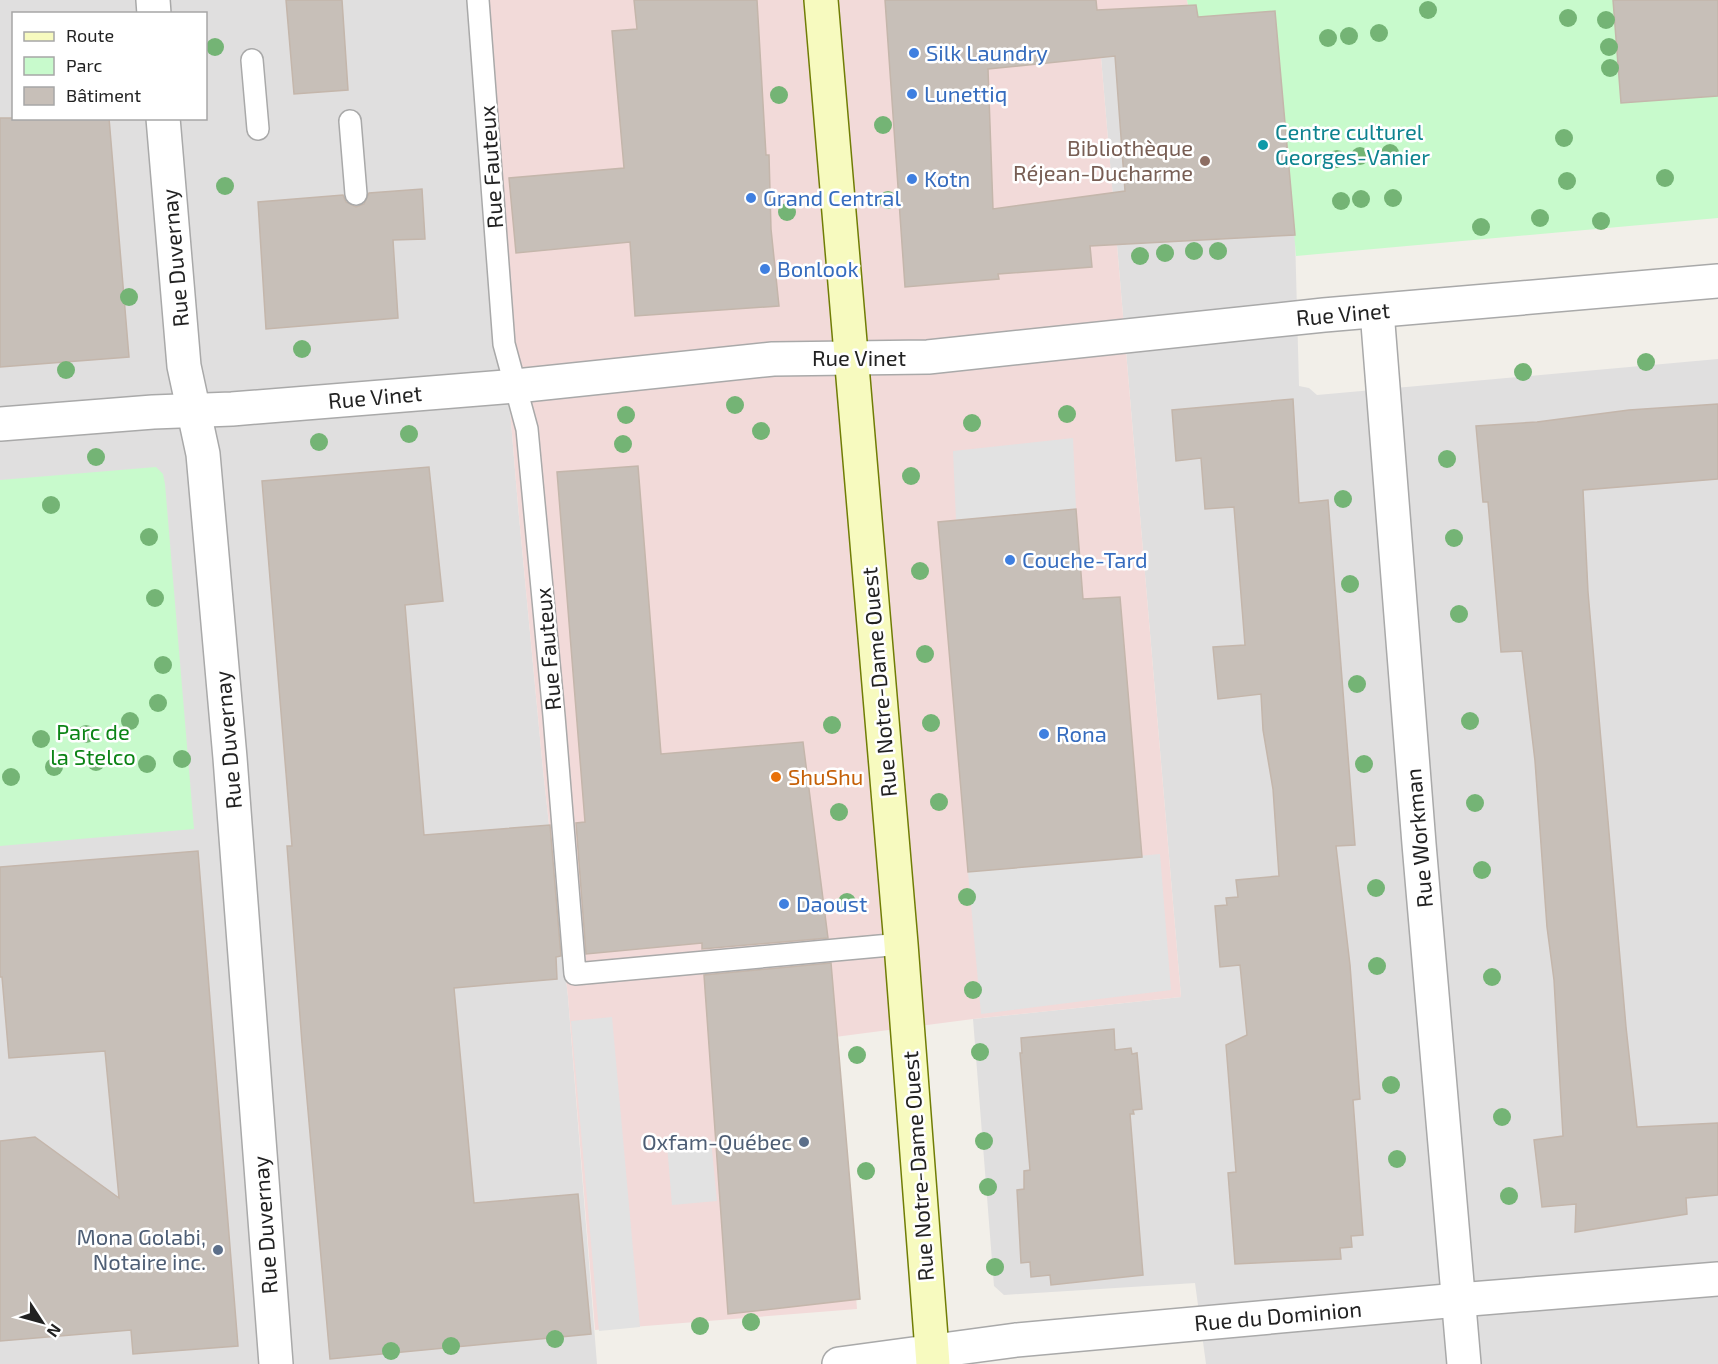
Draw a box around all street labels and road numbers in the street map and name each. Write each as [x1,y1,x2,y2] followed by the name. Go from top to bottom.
[473,104,507,229] street label: Rue Fauteux
[155,188,193,328] street label: Rue Duvernay
[1295,296,1391,330] street label: Rue Vinet
[812,344,906,370] street label: Rue Vinet
[327,379,423,413] street label: Rue Vinet
[855,566,901,798] street label: Rue Notre-Dame Ouest
[529,586,565,712] street label: Rue Fauteux
[208,670,246,810] street label: Rue Duvernay
[1399,767,1437,909] street label: Rue Workman
[896,1050,938,1282] street label: Rue Notre-Dame Ouest
[246,1155,282,1295] street label: Rue Duvernay
[1193,1295,1363,1335] street label: Rue du Dominion

